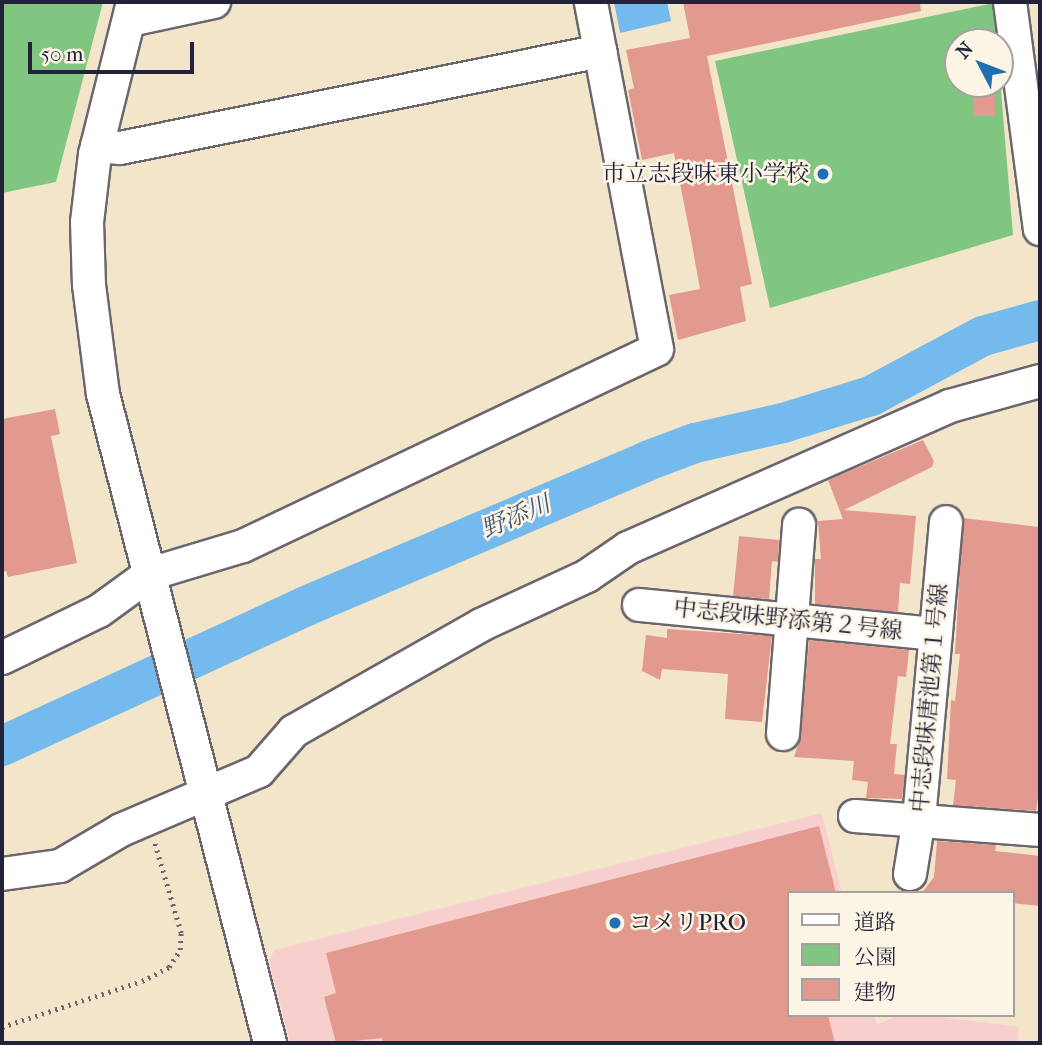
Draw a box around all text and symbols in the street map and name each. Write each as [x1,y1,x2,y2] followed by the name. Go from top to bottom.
[32,28,198,72] scale bar
[944,28,1014,98] north arrow
[952,38,978,63] text: N
[41,42,84,66] text: 50 m
[602,160,809,188] place label: 市立志段味東小学校
[815,166,831,182] marker: 市立志段味東小学校
[477,490,555,544] water label: 野添川
[906,582,954,814] street label: 中志段味唐池第１号線
[672,594,904,646] street label: 中志段味野添第２号線
[786,891,1014,1017] legend
[629,909,746,937] place label: コメリPRO
[854,910,896,934] text: 道路
[607,915,623,931] marker: コメリPRO
[854,945,896,969] text: 公園
[854,980,896,1004] text: 建物

